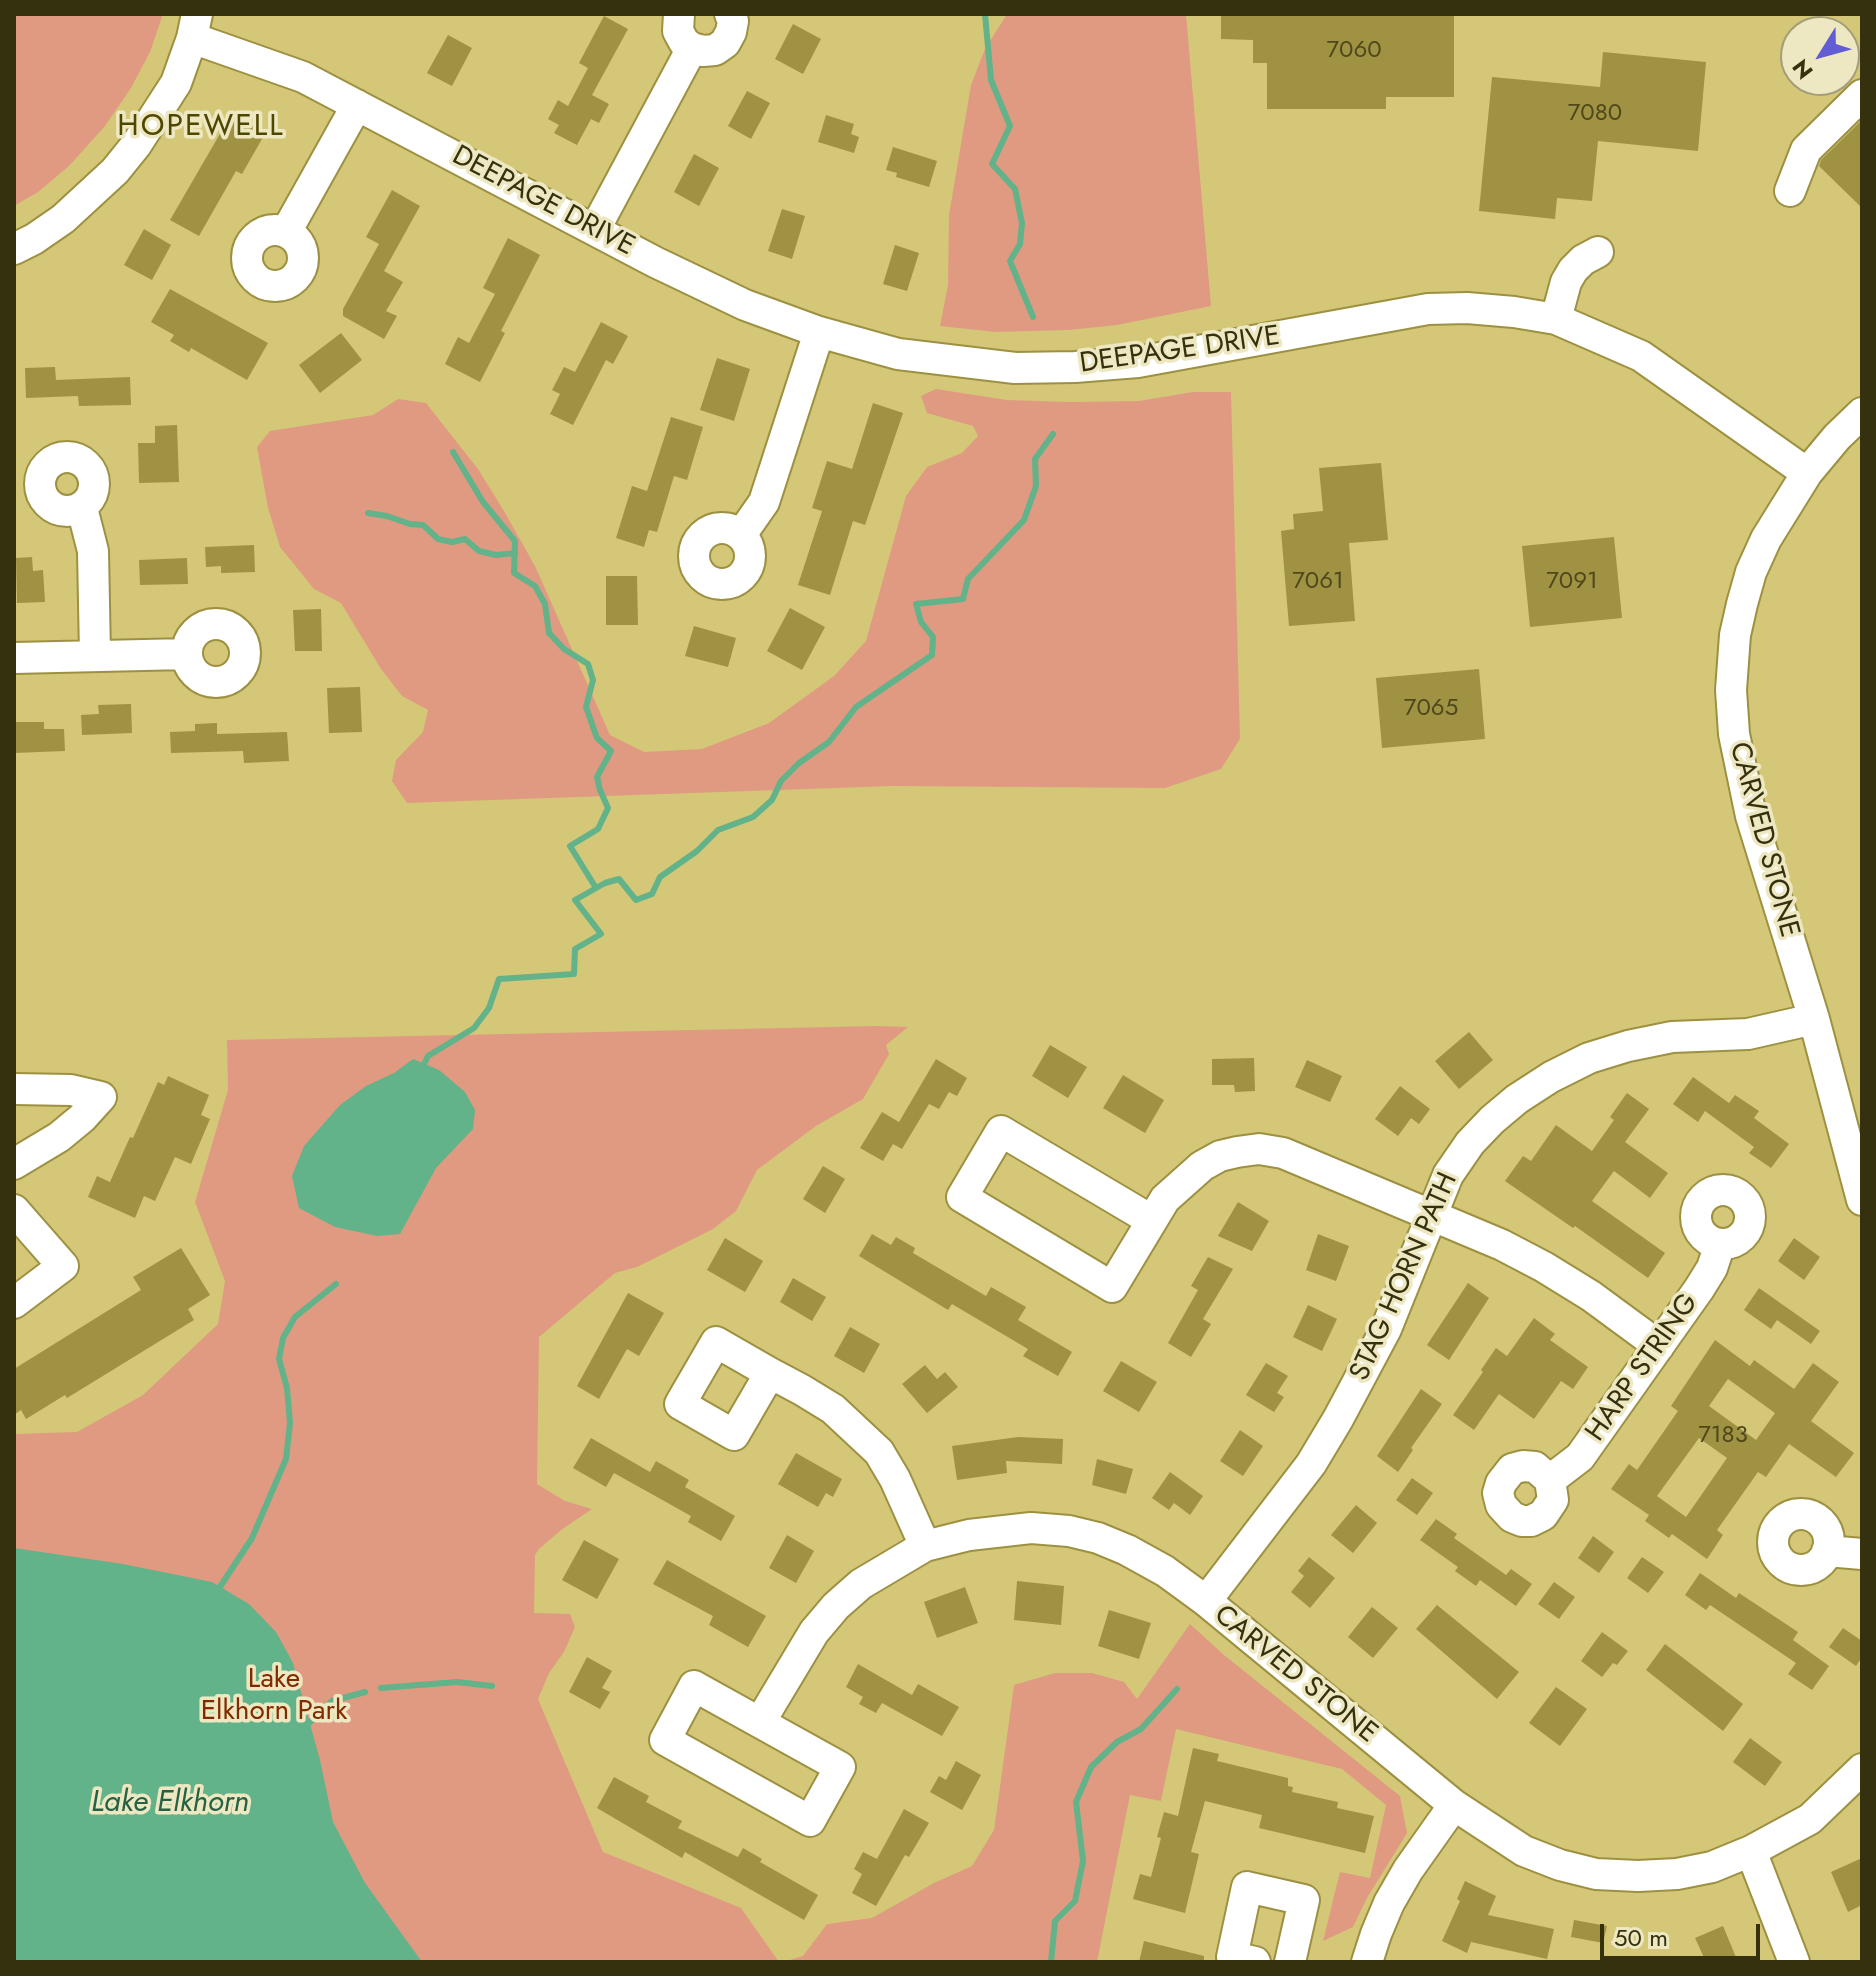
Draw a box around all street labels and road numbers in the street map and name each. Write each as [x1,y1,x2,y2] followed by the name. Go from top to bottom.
[446,140,640,264] street label: DEEPAGE DRIVE
[1078,320,1282,382] street label: DEEPAGE DRIVE
[1721,739,1805,941] street label: CARVED STONE
[1344,1168,1466,1386] street label: STAG HORN PATH
[1580,1288,1706,1448] street label: HARP STRING
[1207,1599,1383,1751] street label: CARVED STONE

